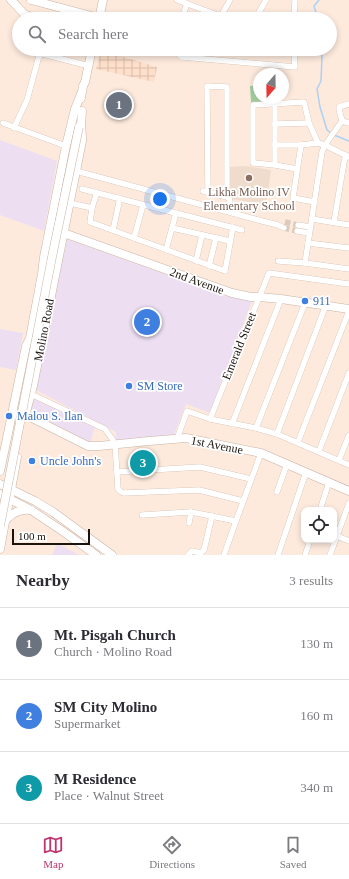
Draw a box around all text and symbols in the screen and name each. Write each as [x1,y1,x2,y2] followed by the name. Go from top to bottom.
[12,12,337,56] search box
[26,23,48,45] icon: search
[58,26,128,42] text: Search here
[253,68,289,104] north arrow
[106,90,132,120] pin: 1
[244,173,254,183] marker: Likha Molino IV Elementary School
[203,185,295,213] place label: Likha Molino IV Elementary School
[150,189,170,209] your location
[168,265,226,297] street label: 2nd Avenue
[313,294,331,308] place label: 911
[300,296,310,306] marker: 911
[31,297,57,363] street label: Molino Road
[134,307,160,337] pin: 2
[219,310,259,382] street label: Emerald Street
[137,379,183,393] place label: SM Store
[124,381,134,391] marker: SM Store
[17,409,83,423] place label: Malou S. Ilan
[4,411,14,421] marker: Malou S. Ilan
[190,433,244,457] street label: 1st Avenue
[130,448,156,478] pin: 3
[40,454,101,468] place label: Uncle John's
[27,456,37,466] marker: Uncle John's
[301,507,337,543] map controls
[301,507,337,543] button: locate
[12,527,90,546] scale bar
[18,530,46,542] text: 100 m
[16,571,70,590] text: Nearby
[289,573,333,588] text: 3 results
[54,627,176,643] text: Mt. Pisgah Church
[26,636,32,651] text: 1
[300,636,333,651] text: 130 m
[54,644,172,659] text: Church · Molino Road
[54,699,157,715] text: SM City Molino
[26,708,32,723] text: 2
[300,708,333,723] text: 160 m
[54,716,120,731] text: Supermarket
[54,771,136,787] text: M Residence
[26,780,32,795] text: 3
[300,780,333,795] text: 340 m
[54,788,164,803] text: Place · Walnut Street
[42,834,64,870] tab: Map
[149,834,195,870] tab: Directions
[280,834,307,870] tab: Saved

